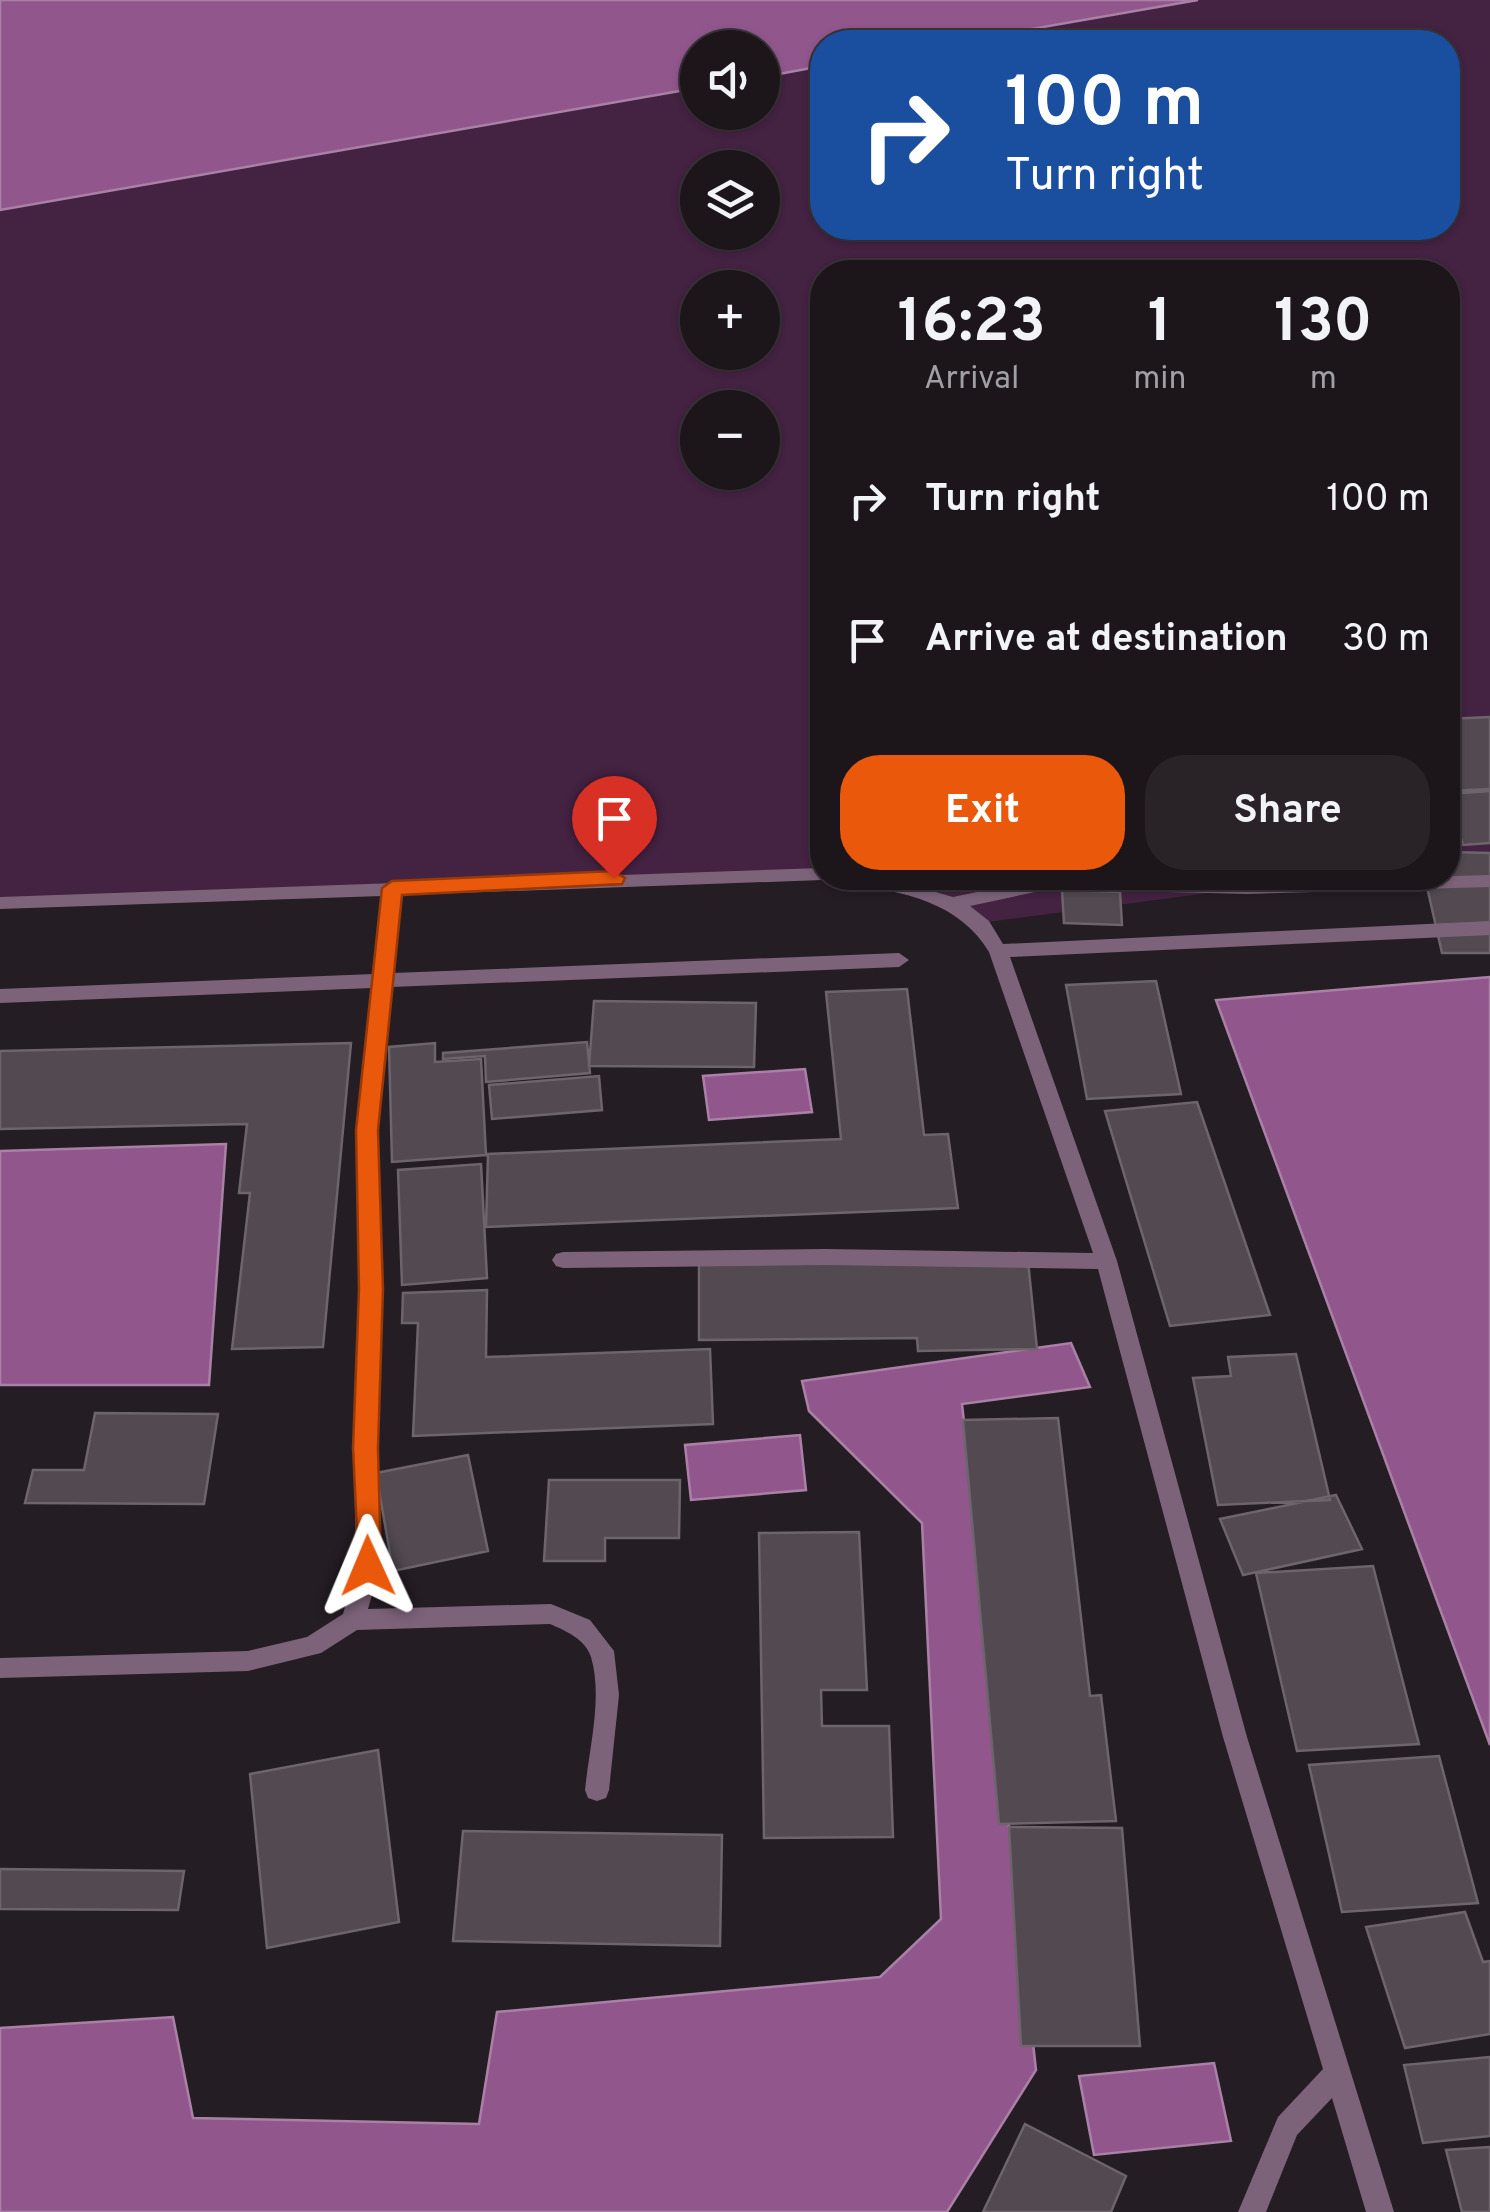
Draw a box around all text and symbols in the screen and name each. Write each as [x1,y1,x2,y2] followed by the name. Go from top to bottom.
[680,30,780,490] map controls
[680,30,780,130] button: sound
[1005,62,1204,151] text: 100 m
[840,70,970,200] icon: right
[1005,149,1204,206] text: Turn right
[680,150,780,250] button: layers
[680,270,780,370] button: +
[898,287,1046,363] text: 16:23
[1148,287,1172,363] text: 1
[1274,287,1372,363] text: 130
[924,360,1019,400] text: Arrival
[1133,360,1186,400] text: min
[1310,360,1337,400] text: m
[680,390,780,490] button: −
[840,473,895,528] icon: right
[925,476,1100,525] text: Turn right
[1326,476,1430,525] text: 100 m
[840,613,895,668] icon: arrive
[925,616,1288,665] text: Arrive at destination
[1342,616,1430,665] text: 30 m
[840,755,1125,870] button: Exit
[1145,755,1430,870] button: Share
[572,776,657,879] pin
[587,791,642,846] icon: arrive
[316,1514,420,1618] position arrow

